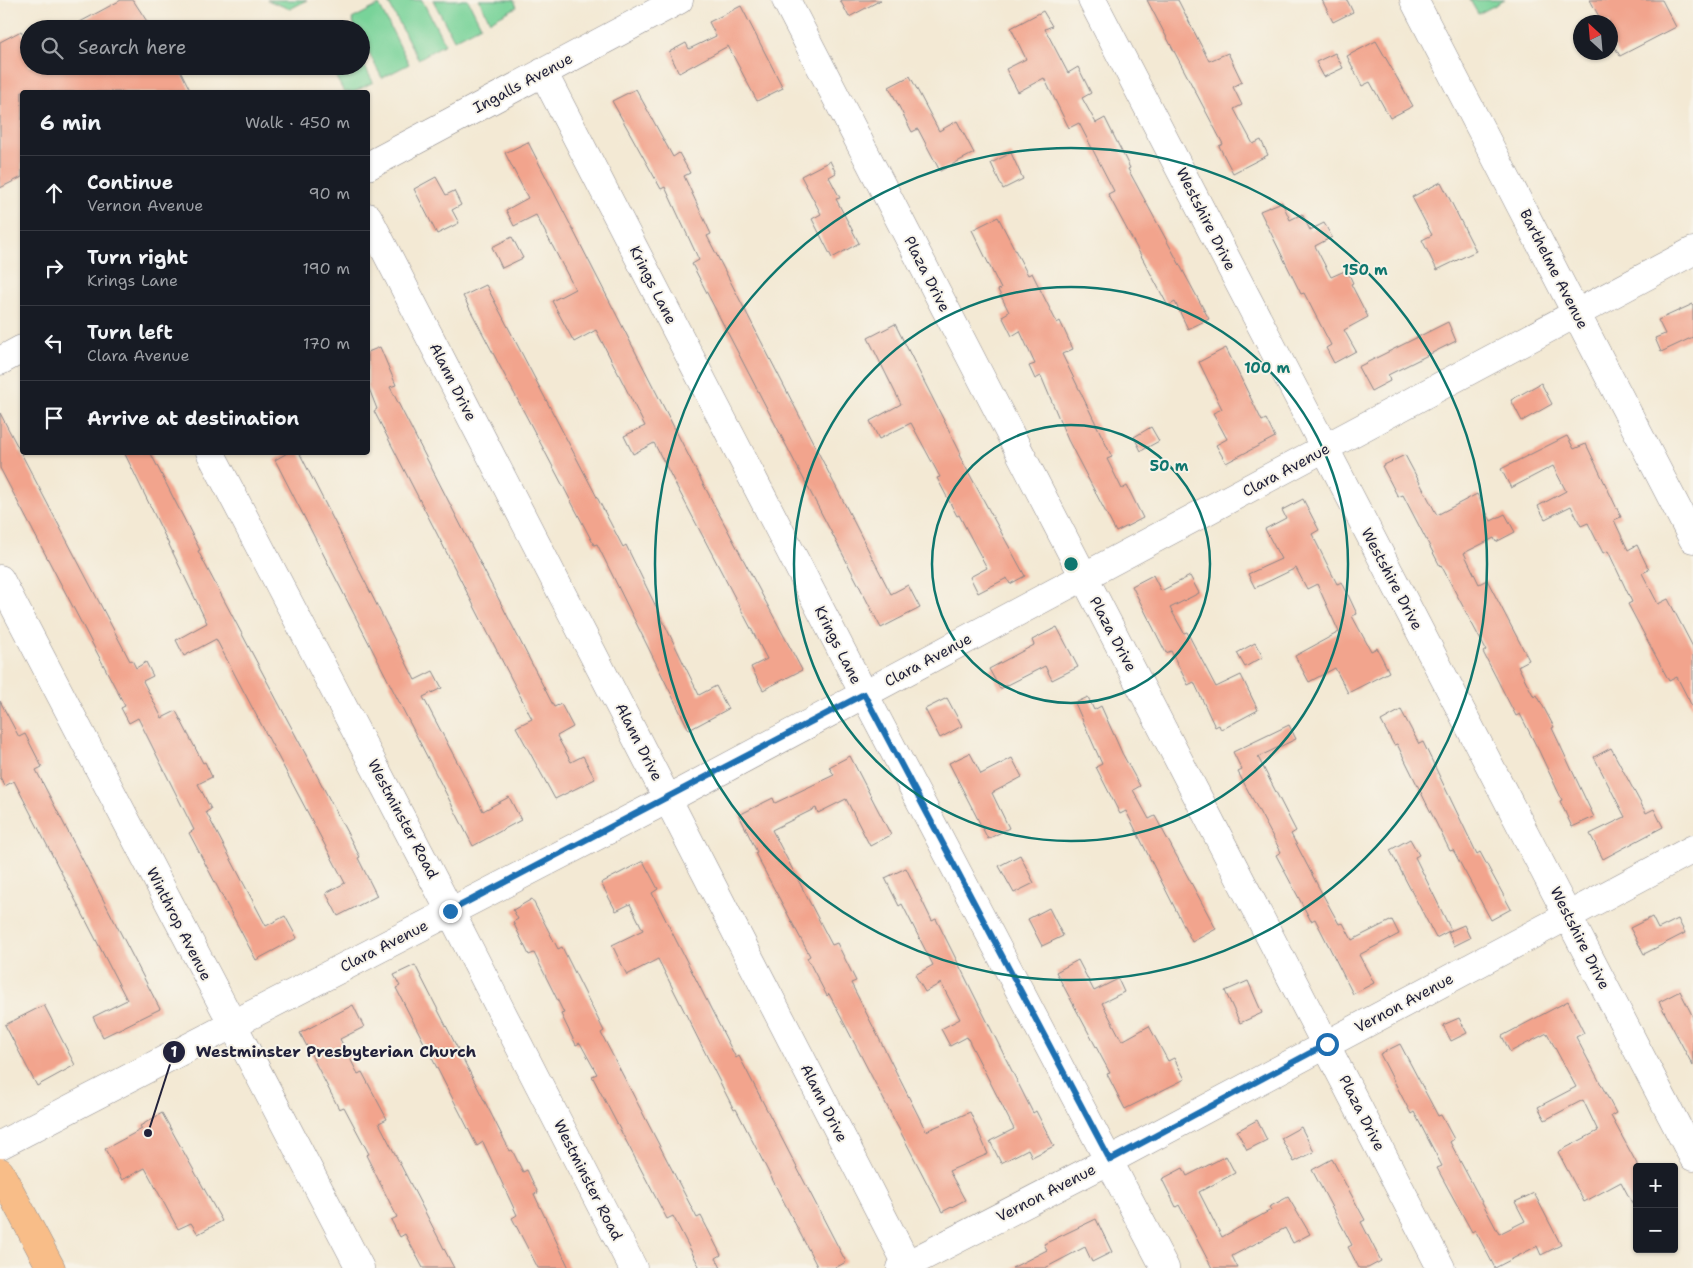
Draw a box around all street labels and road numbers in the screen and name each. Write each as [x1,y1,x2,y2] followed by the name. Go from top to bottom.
[470,48,576,118] street label: Ingalls Avenue
[1171,164,1241,274] street label: Westshire Drive
[1515,206,1593,332] street label: Barthelme Avenue
[899,233,955,315] street label: Plaza Drive
[625,242,681,328] street label: Krings Lane
[425,340,481,424] street label: Alann Drive
[1239,439,1333,501] street label: Clara Avenue
[1357,525,1427,633] street label: Westshire Drive
[1085,593,1141,675] street label: Plaza Drive
[810,602,866,688] street label: Krings Lane
[881,629,975,691] street label: Clara Avenue
[611,700,667,784] street label: Alann Drive
[363,756,443,883] street label: Westminster Road
[142,864,216,984] street label: Winthrop Avenue
[1545,883,1615,993] street label: Westshire Drive
[337,915,431,977] street label: Clara Avenue
[1351,969,1457,1037] street label: Vernon Avenue
[796,1061,852,1145] street label: Alann Drive
[1334,1072,1390,1154] street label: Plaza Drive
[549,1116,627,1244] street label: Westminster Road
[993,1159,1099,1227] street label: Vernon Avenue

